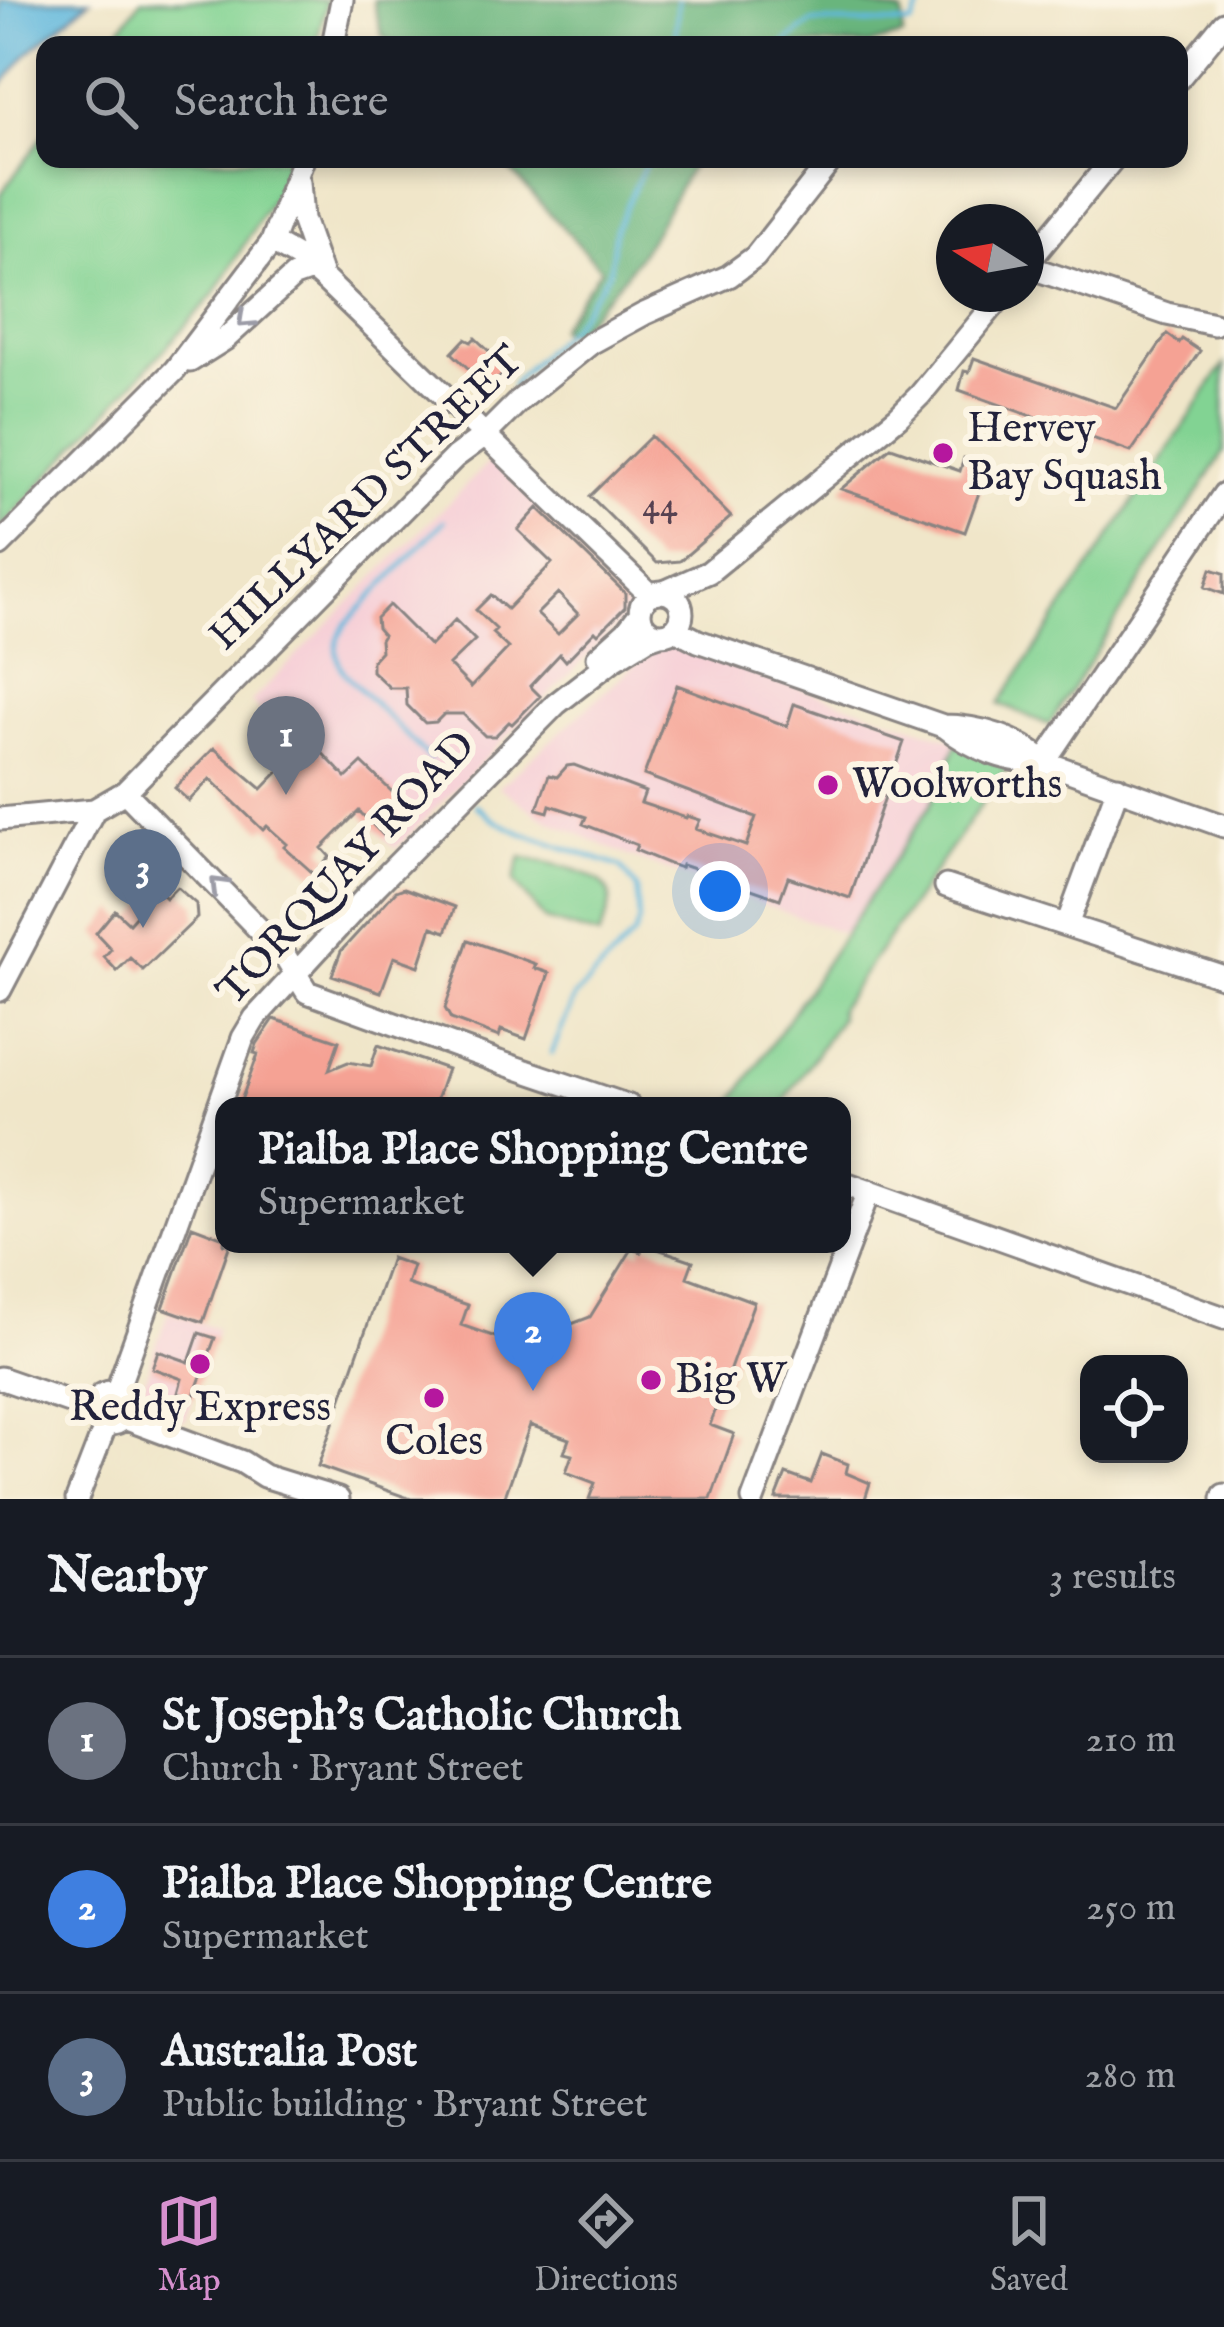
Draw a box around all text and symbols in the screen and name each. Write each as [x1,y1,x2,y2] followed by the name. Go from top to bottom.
[36,36,1188,168] search box
[78,69,144,135] icon: search
[174,74,388,131] text: Search here
[936,204,1044,312] north arrow
[237,306,259,328] one-way arrow
[199,335,535,663] street label: HILLYARD STREET
[967,403,1162,504] place label: Hervey Bay Squash
[930,440,956,466] marker: Hervey Bay Squash
[642,483,678,529] house number: 44
[247,696,325,795] pin: 1
[206,721,488,1017] street label: TORQUAY ROAD
[852,759,1062,812] place label: Woolworths
[815,772,841,798] marker: Woolworths
[104,829,182,928] pin: 3
[690,861,750,921] your location
[210,877,232,899] one-way arrow
[215,1097,851,1253] popup
[258,1122,808,1179] text: Pialba Place Shopping Centre
[258,1179,465,1228] text: Supermarket
[494,1292,572,1391] pin: 2
[187,1351,213,1377] marker: Reddy Express
[675,1354,788,1407] place label: Big W
[1080,1355,1188,1463] map controls
[1080,1355,1188,1463] button: locate
[638,1367,664,1393] marker: Big W
[69,1382,331,1435] place label: Reddy Express
[421,1385,447,1411] marker: Coles
[385,1416,483,1469] place label: Coles
[48,1545,207,1610] text: Nearby
[1049,1553,1176,1602] text: 3 results
[162,1688,681,1745] text: St Joseph's Catholic Church
[80,1716,94,1765] text: 1
[1086,1716,1176,1765] text: 210 m
[162,1745,523,1794] text: Church · Bryant Street
[162,1856,712,1913] text: Pialba Place Shopping Centre
[78,1884,96,1933] text: 2
[1086,1884,1176,1933] text: 250 m
[162,1913,369,1962] text: Supermarket
[162,2024,417,2081] text: Australia Post
[80,2052,94,2101] text: 3
[1085,2052,1176,2101] text: 280 m
[162,2081,648,2130] text: Public building · Bryant Street
[156,2188,222,2302] tab: Map
[534,2188,678,2302] tab: Directions
[990,2188,1068,2302] tab: Saved

